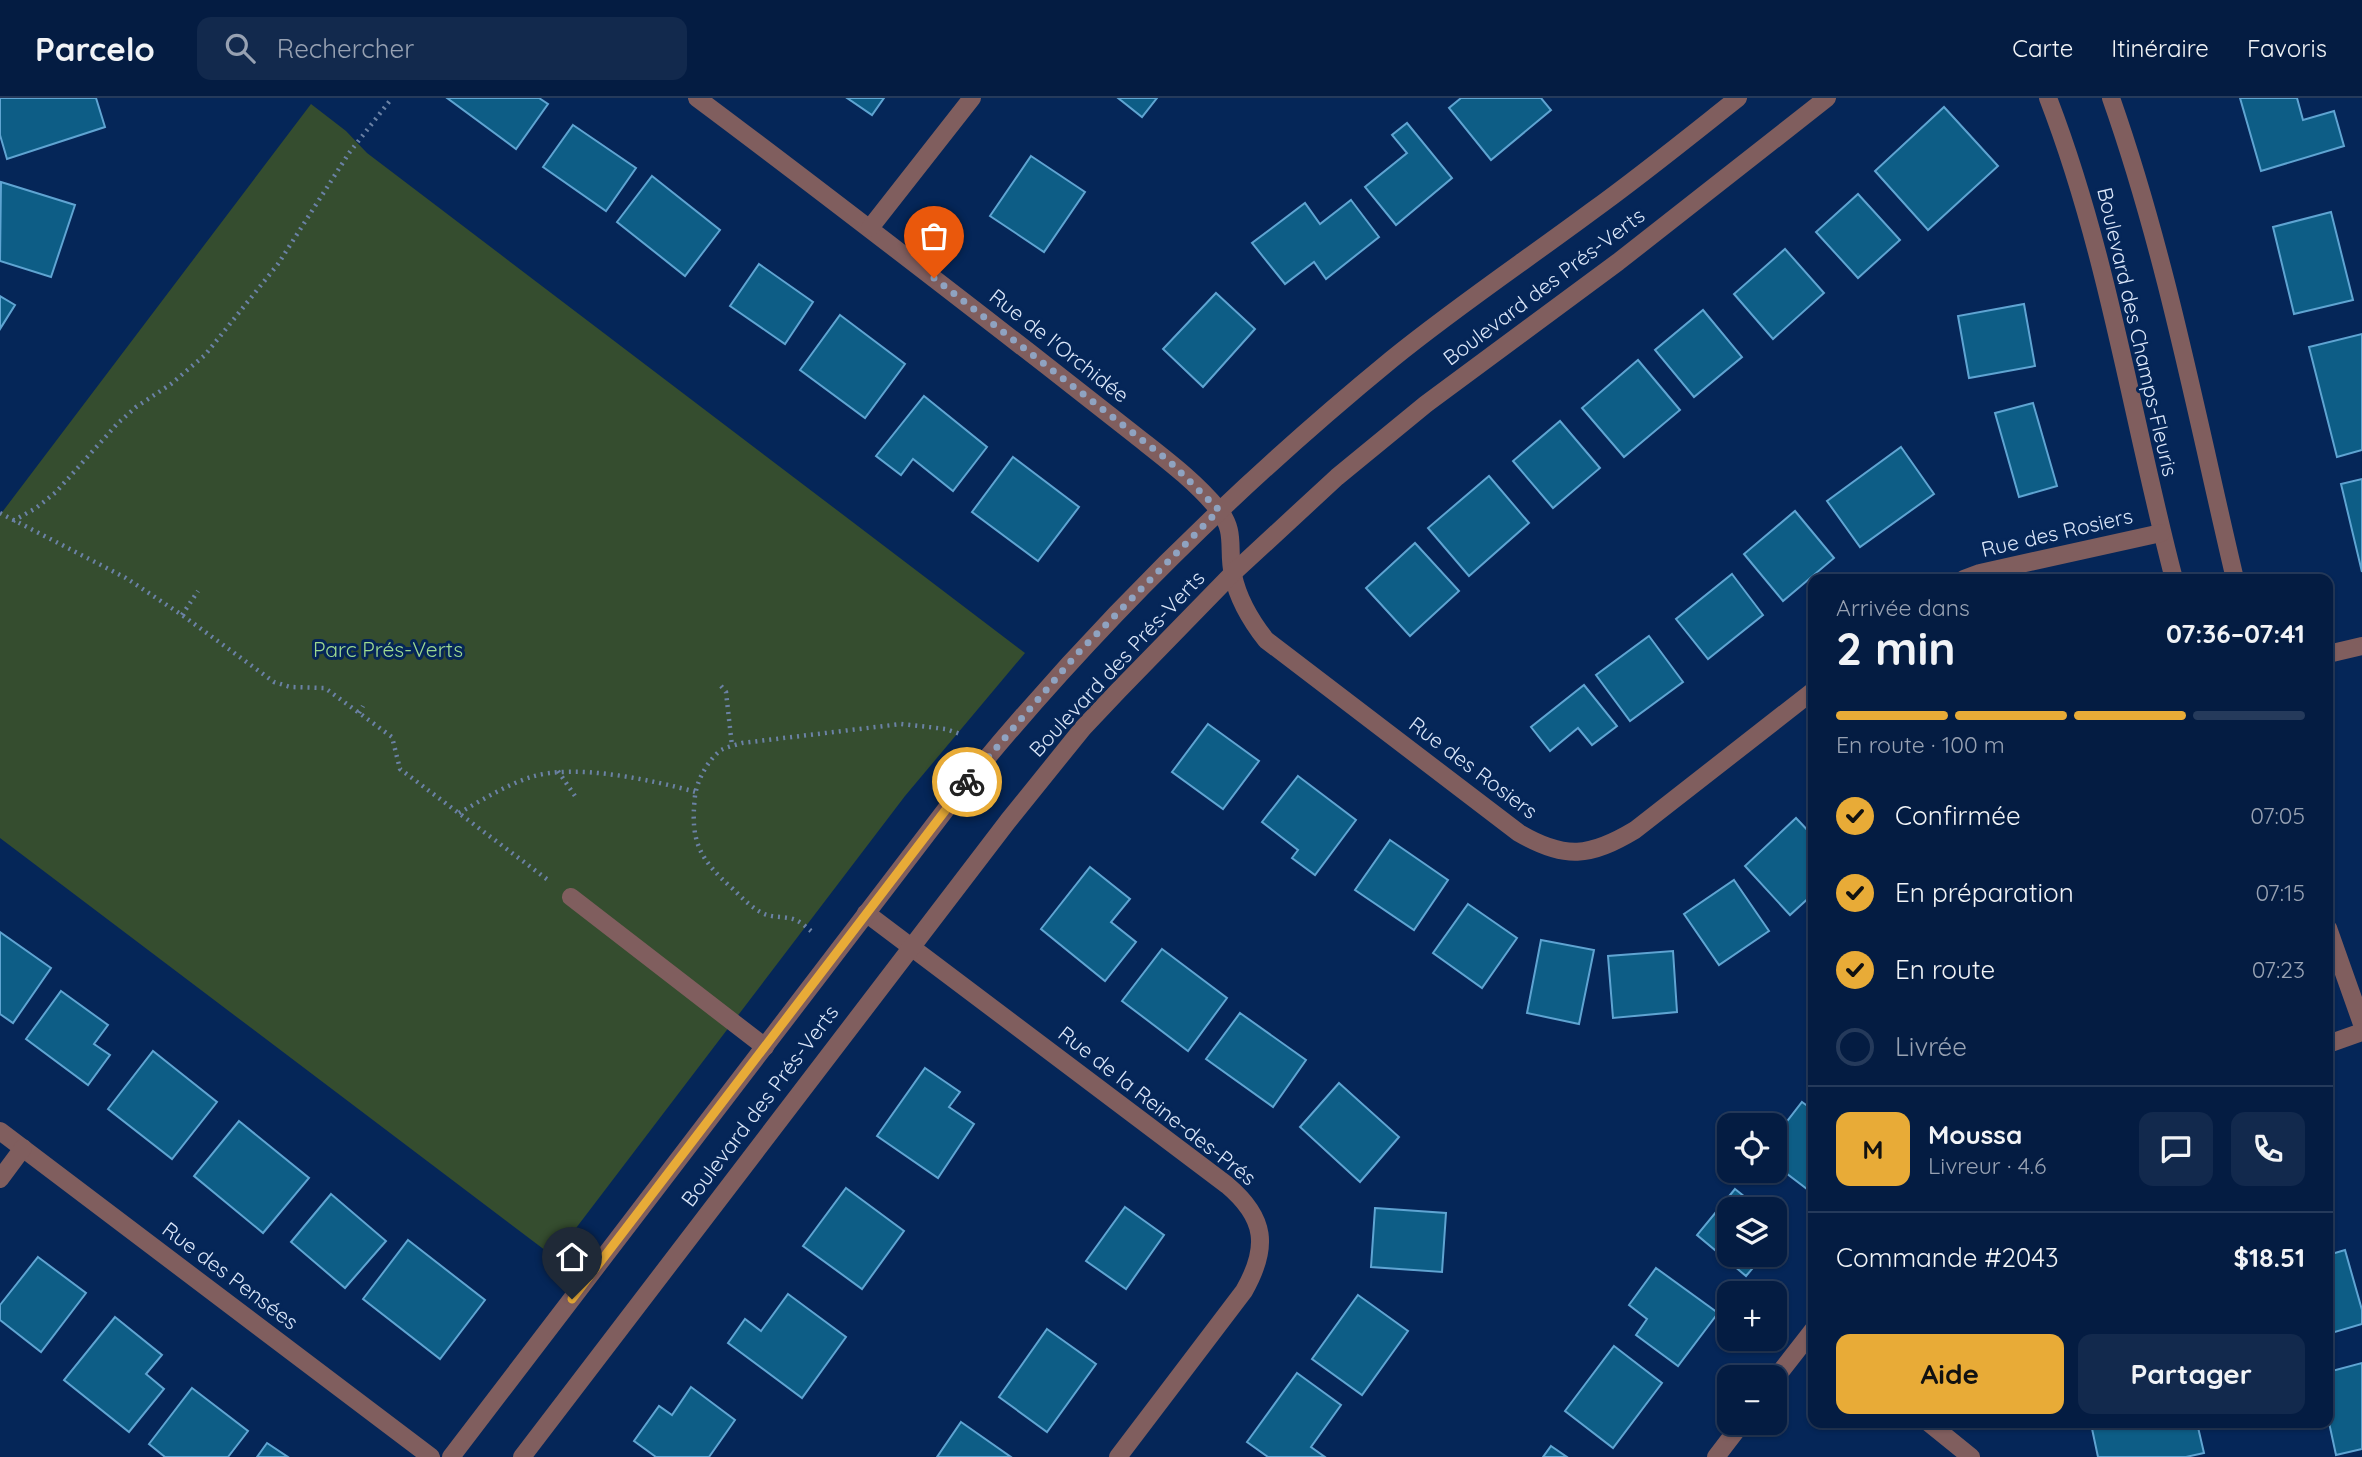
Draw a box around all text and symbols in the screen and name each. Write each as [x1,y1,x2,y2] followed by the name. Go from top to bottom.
[197,17,687,80] search box
[35,28,155,69] text: Parcelo
[221,29,259,67] icon: search
[277,32,414,65] text: Rechercher
[2012,33,2073,63] text: Carte
[2111,33,2209,63] text: Itinéraire
[2247,33,2327,63] text: Favoris
[2092,185,2184,479] street label: Boulevard des Champs-Fleuris
[1438,202,1649,370] street label: Boulevard des Prés-Verts
[904,206,964,278] pin
[915,217,953,255] icon: bag
[985,283,1135,408] street label: Rue de l'Orchidée
[1979,502,2135,562] street label: Rue des Rosiers
[1023,565,1210,762] street label: Boulevard des Prés-Verts
[1836,593,1970,622] text: Arrivée dans
[2166,617,2305,650] text: 07:36–07:41
[1836,619,1956,677] text: 2 min
[313,636,463,662] park label: Parc Prés-Verts
[1404,710,1543,824] street label: Rue des Rosiers
[1836,730,2005,759] text: En route · 100 m
[932,747,1002,817] courier
[948,763,986,801] icon: bike
[1836,797,1874,835] icon: check
[1895,799,2021,832] text: Confirmée
[2250,801,2305,830] text: 07:05
[1836,874,1874,912] icon: check
[1895,876,2074,909] text: En préparation
[2255,878,2305,907] text: 07:15
[1836,951,1874,989] icon: check
[1895,953,1995,986] text: En route
[2252,955,2305,984] text: 07:23
[675,1000,843,1211] street label: Boulevard des Prés-Verts
[1053,1020,1262,1191] street label: Rue de la Reine-des-Prés
[1895,1030,1967,1063] text: Livrée
[2139,1112,2213,1186] button: chat
[2231,1112,2305,1186] button: phone
[1717,1113,1787,1435] map controls
[1717,1113,1787,1183] button: locate
[1928,1118,2022,1151] text: Moussa
[1862,1133,1884,1166] text: M
[1928,1151,2046,1180] text: Livreur · 4.6
[1717,1197,1787,1267] button: layers
[158,1216,304,1335] street label: Rue des Pensées
[542,1227,602,1299] pin
[553,1238,591,1276] icon: home
[1836,1241,2059,1274] text: Commande #2043
[2234,1241,2305,1274] text: $18.51
[1717,1281,1787,1351] button: +
[1836,1334,2064,1414] button: Aide
[2078,1334,2305,1414] button: Partager
[1717,1365,1787,1435] button: −

